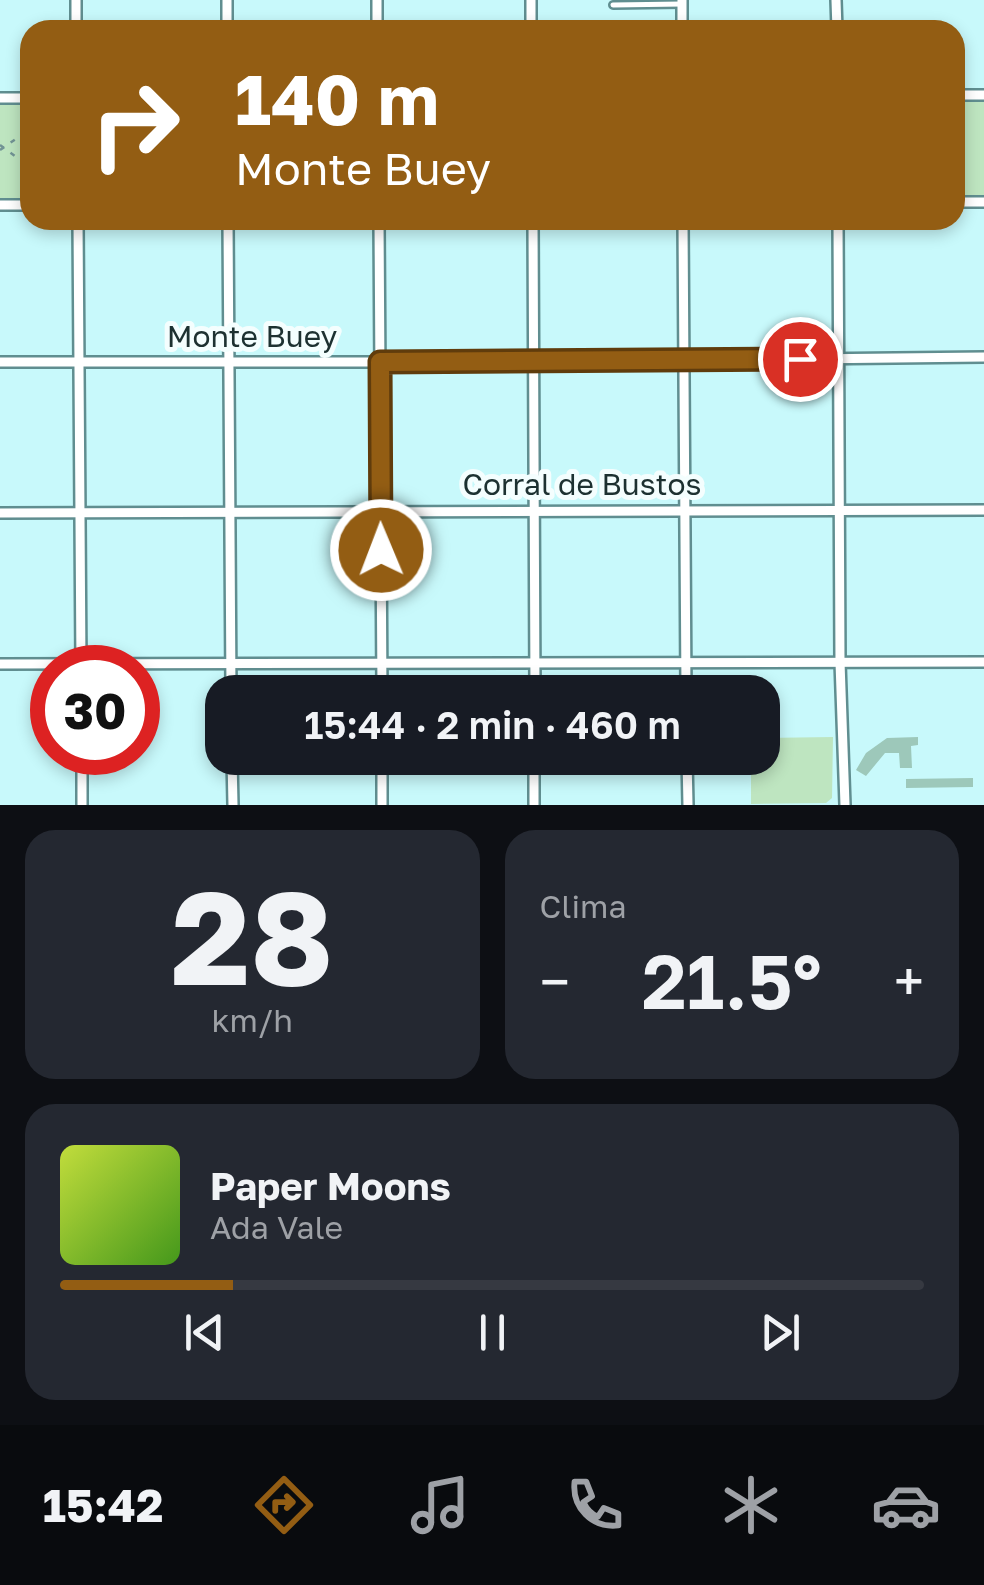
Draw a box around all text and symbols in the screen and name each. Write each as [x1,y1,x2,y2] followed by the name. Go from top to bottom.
[235,56,439,140] text: 140 m
[70,60,200,190] icon: right
[235,141,491,195] text: Monte Buey
[758,317,843,402] pin
[167,318,338,354] street label: Monte Buey
[773,332,828,387] icon: arrive
[463,466,701,502] street label: Corral de Bustos
[329,498,433,602] position arrow
[30,645,160,775] speed limit sign: 30
[304,702,681,747] text: 15:44 · 2 min · 460 m
[171,858,334,1014] text: 28
[540,887,626,925] text: Clima
[642,935,822,1026] text: 21.5°
[540,948,570,1014] text: −
[894,948,924,1014] text: +
[212,1001,293,1039] text: km/h
[210,1163,451,1208] text: Paper Moons
[210,1208,343,1246] text: Ada Vale
[177,1305,232,1360] icon: previous
[465,1305,520,1360] icon: pause
[753,1305,808,1360] icon: next
[249,1470,319,1540] icon: directions
[405,1470,475,1540] icon: music
[560,1470,630,1540] icon: phone
[716,1470,786,1540] icon: climate
[871,1470,941,1540] icon: car
[43,1478,163,1532] text: 15:42

